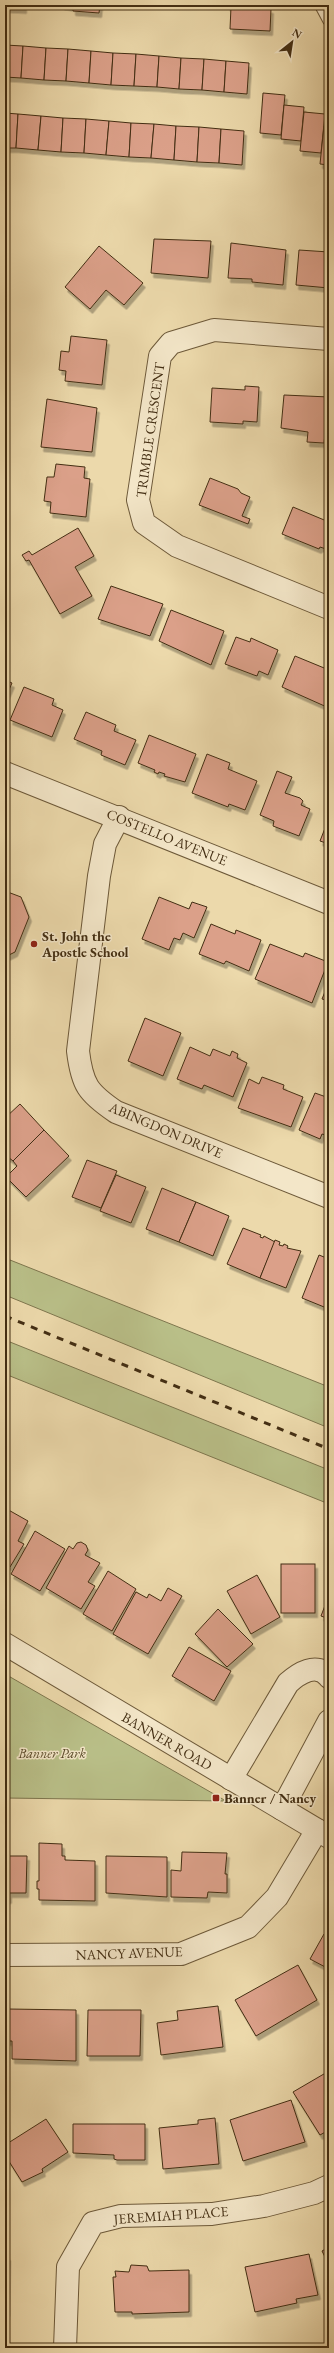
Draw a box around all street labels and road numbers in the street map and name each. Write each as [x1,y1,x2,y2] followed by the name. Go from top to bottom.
[132,361,168,499] street label: TRIMBLE CRESCENT
[104,805,230,869] street label: COSTELLO AVENUE
[106,1098,226,1162] street label: ABINGDON DRIVE
[119,1708,216,1774] street label: BANNER ROAD
[75,1942,183,1964] street label: NANCY AVENUE
[112,2202,229,2228] street label: JEREMIAH PLACE

